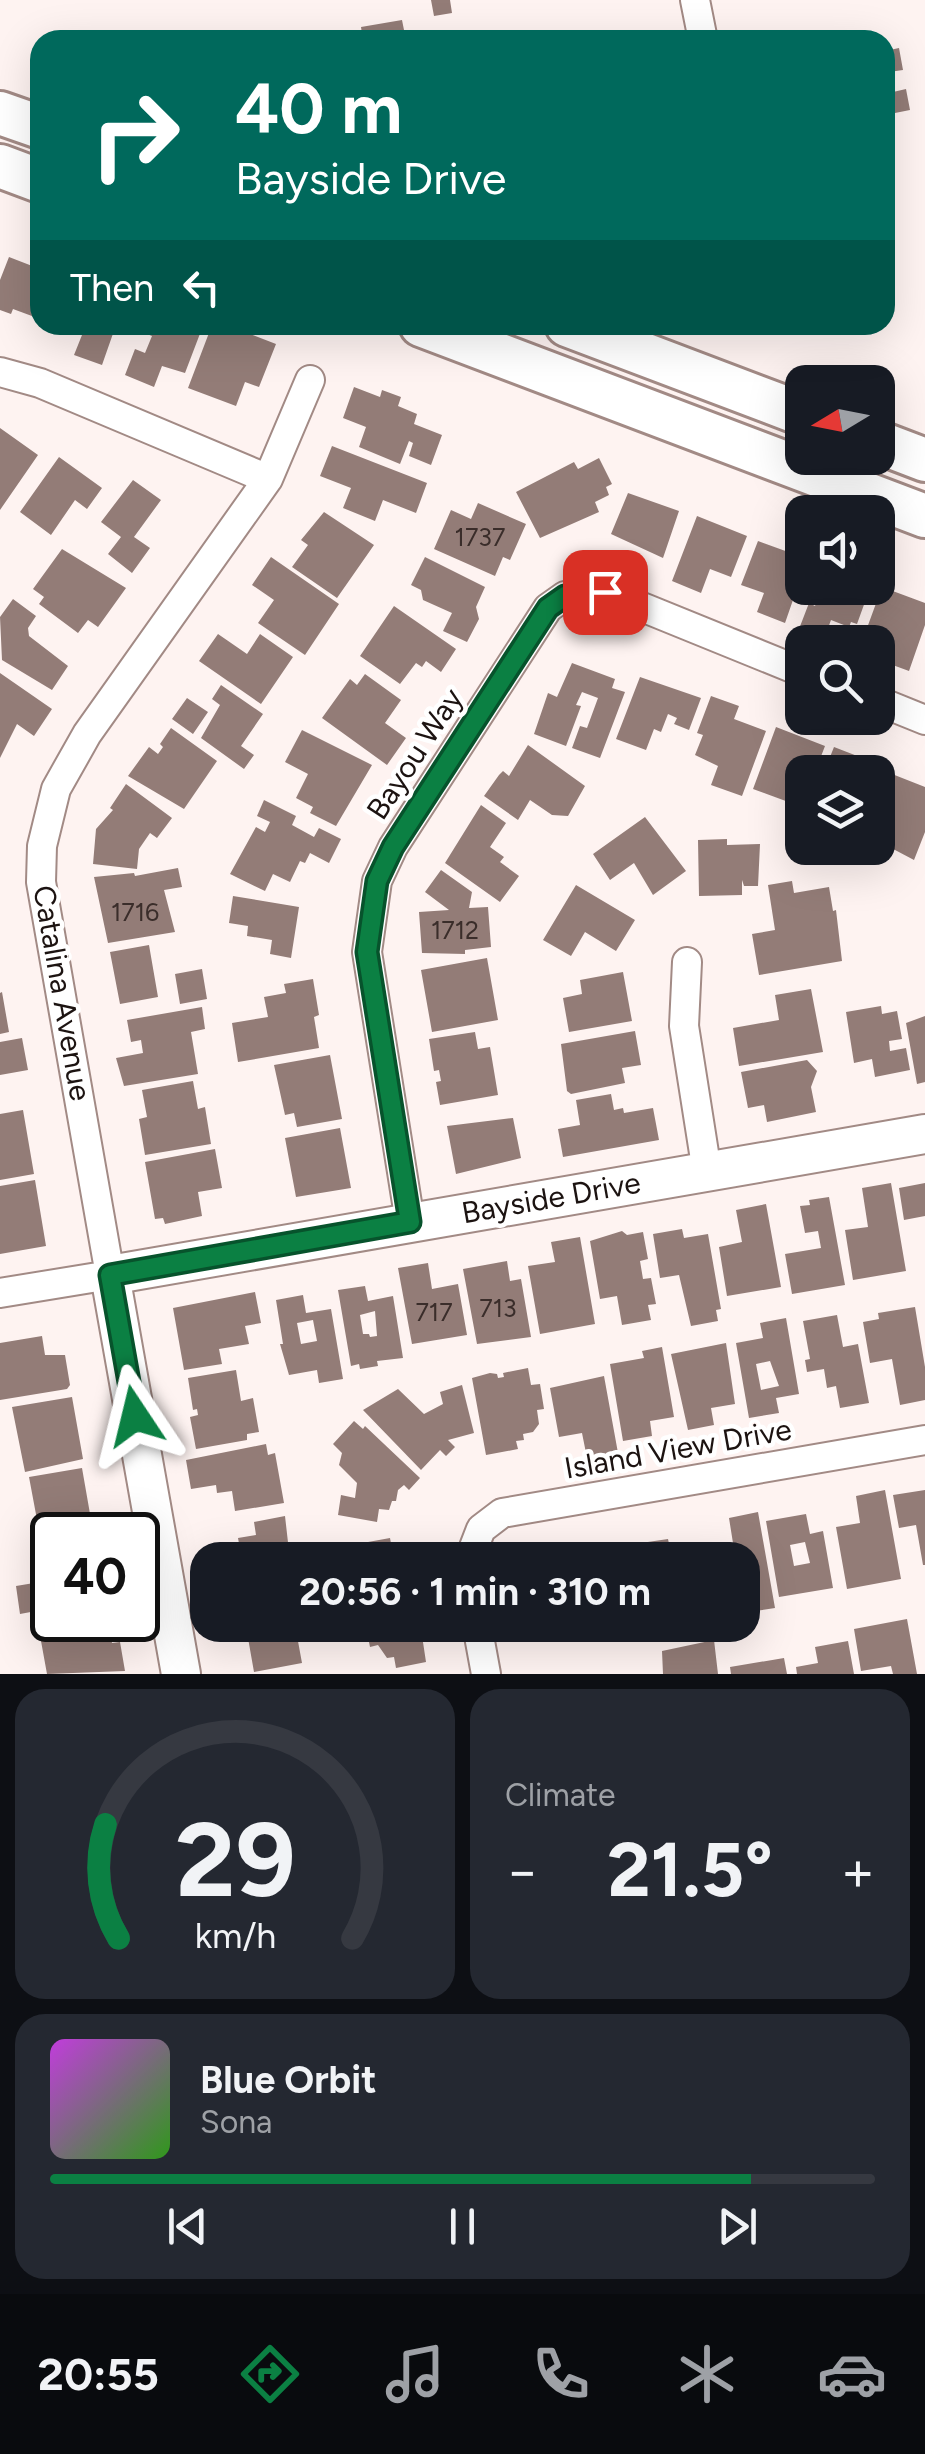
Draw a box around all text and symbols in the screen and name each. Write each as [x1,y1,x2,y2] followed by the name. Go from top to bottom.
[235,66,402,151] text: 40 m
[70,70,200,200] icon: right
[235,151,506,205] text: Bayside Drive
[174,260,229,315] icon: left
[70,265,154,311] text: Then
[785,365,895,475] north arrow
[785,365,895,865] map controls
[785,495,895,605] button: sound
[455,522,505,552] house number: 1737
[563,550,648,635] pin
[578,565,633,620] icon: arrive
[785,625,895,735] button: search
[359,681,471,826] street label: Bayou Way
[785,755,895,865] button: layers
[25,882,100,1103] street label: Catalina Avenue
[111,897,159,927] house number: 1716
[431,915,479,945] house number: 1712
[459,1164,643,1231] street label: Bayside Drive
[479,1293,517,1323] house number: 713
[415,1297,453,1327] house number: 717
[83,1364,187,1468] position arrow
[562,1410,794,1487] street label: Island View Drive
[30,1512,160,1642] speed limit sign: 40
[299,1569,651,1615] text: 20:56 · 1 min · 310 m
[505,1776,616,1814] text: Climate
[175,1797,295,1922] text: 29
[607,1825,773,1915] text: 21.5°
[505,1838,539,1904] text: −
[841,1838,875,1904] text: +
[194,1914,276,1957] text: km/h
[200,2057,376,2103] text: Blue Orbit
[200,2103,272,2141] text: Sona
[160,2199,215,2254] icon: previous
[435,2199,490,2254] icon: pause
[710,2199,765,2254] icon: next
[235,2339,305,2409] icon: directions
[380,2339,450,2409] icon: music
[526,2339,596,2409] icon: phone
[672,2339,742,2409] icon: climate
[817,2339,887,2409] icon: car
[38,2347,159,2401] text: 20:55

